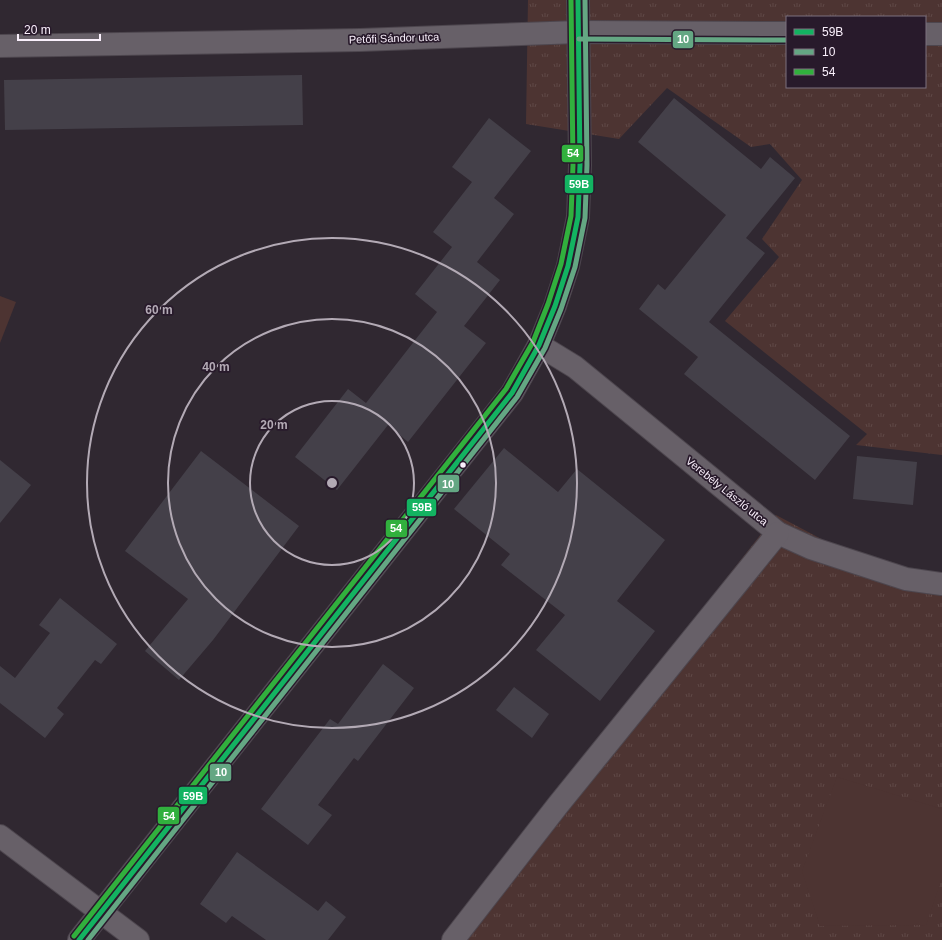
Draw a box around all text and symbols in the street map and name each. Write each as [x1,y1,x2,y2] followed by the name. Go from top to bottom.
[18,16,100,42] scale bar
[786,16,926,88] legend
[24,23,51,37] text: 20 m
[822,25,843,39] text: 59B
[349,30,440,46] street label: Petőfi Sándor utca
[672,30,694,49] line badge: 10
[677,33,689,45] text: 10
[822,45,836,59] text: 10
[822,65,836,79] text: 54
[561,144,584,163] line badge: 54
[567,147,580,159] text: 54
[564,174,594,194] line badge: 59B
[569,178,589,190] text: 59B
[145,303,173,317] text: 60 m
[202,360,230,374] text: 40 m
[260,418,288,432] text: 20 m
[684,454,771,528] street label: Verebély László utca
[458,460,468,470] unlabelled marker
[437,474,460,493] line badge: 10
[325,476,339,490] centre of rings
[442,478,454,490] text: 10
[406,498,437,517] line badge: 59B
[412,501,432,513] text: 59B
[385,519,408,538] line badge: 54
[390,522,403,534] text: 54
[209,763,232,782] line badge: 10
[215,766,227,778] text: 10
[178,786,208,805] line badge: 59B
[183,790,203,802] text: 59B
[157,806,180,825] line badge: 54
[163,810,176,822] text: 54

